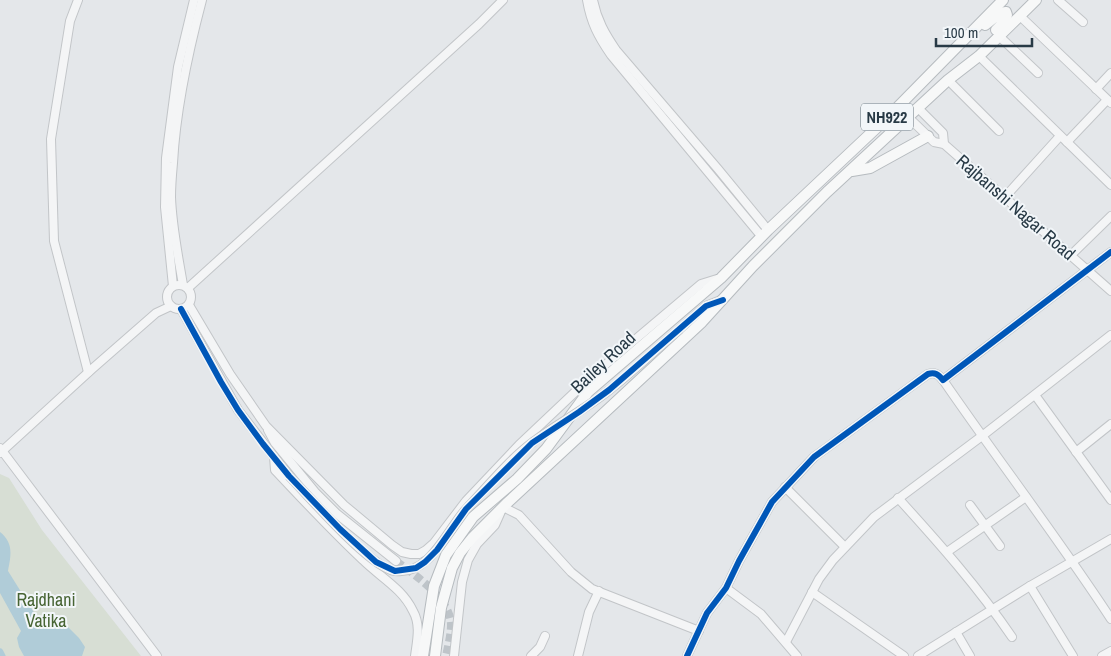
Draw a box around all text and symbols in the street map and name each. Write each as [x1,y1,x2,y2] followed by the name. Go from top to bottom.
[936,15,1032,47] scale bar
[944,22,978,43] text: 100 m
[861,104,913,130] road number: NH922
[951,148,1081,266] street label: Rajbanshi Nagar Road
[565,325,641,399] street label: Bailey Road
[16,587,76,633] park label: Rajdhani Vatika

